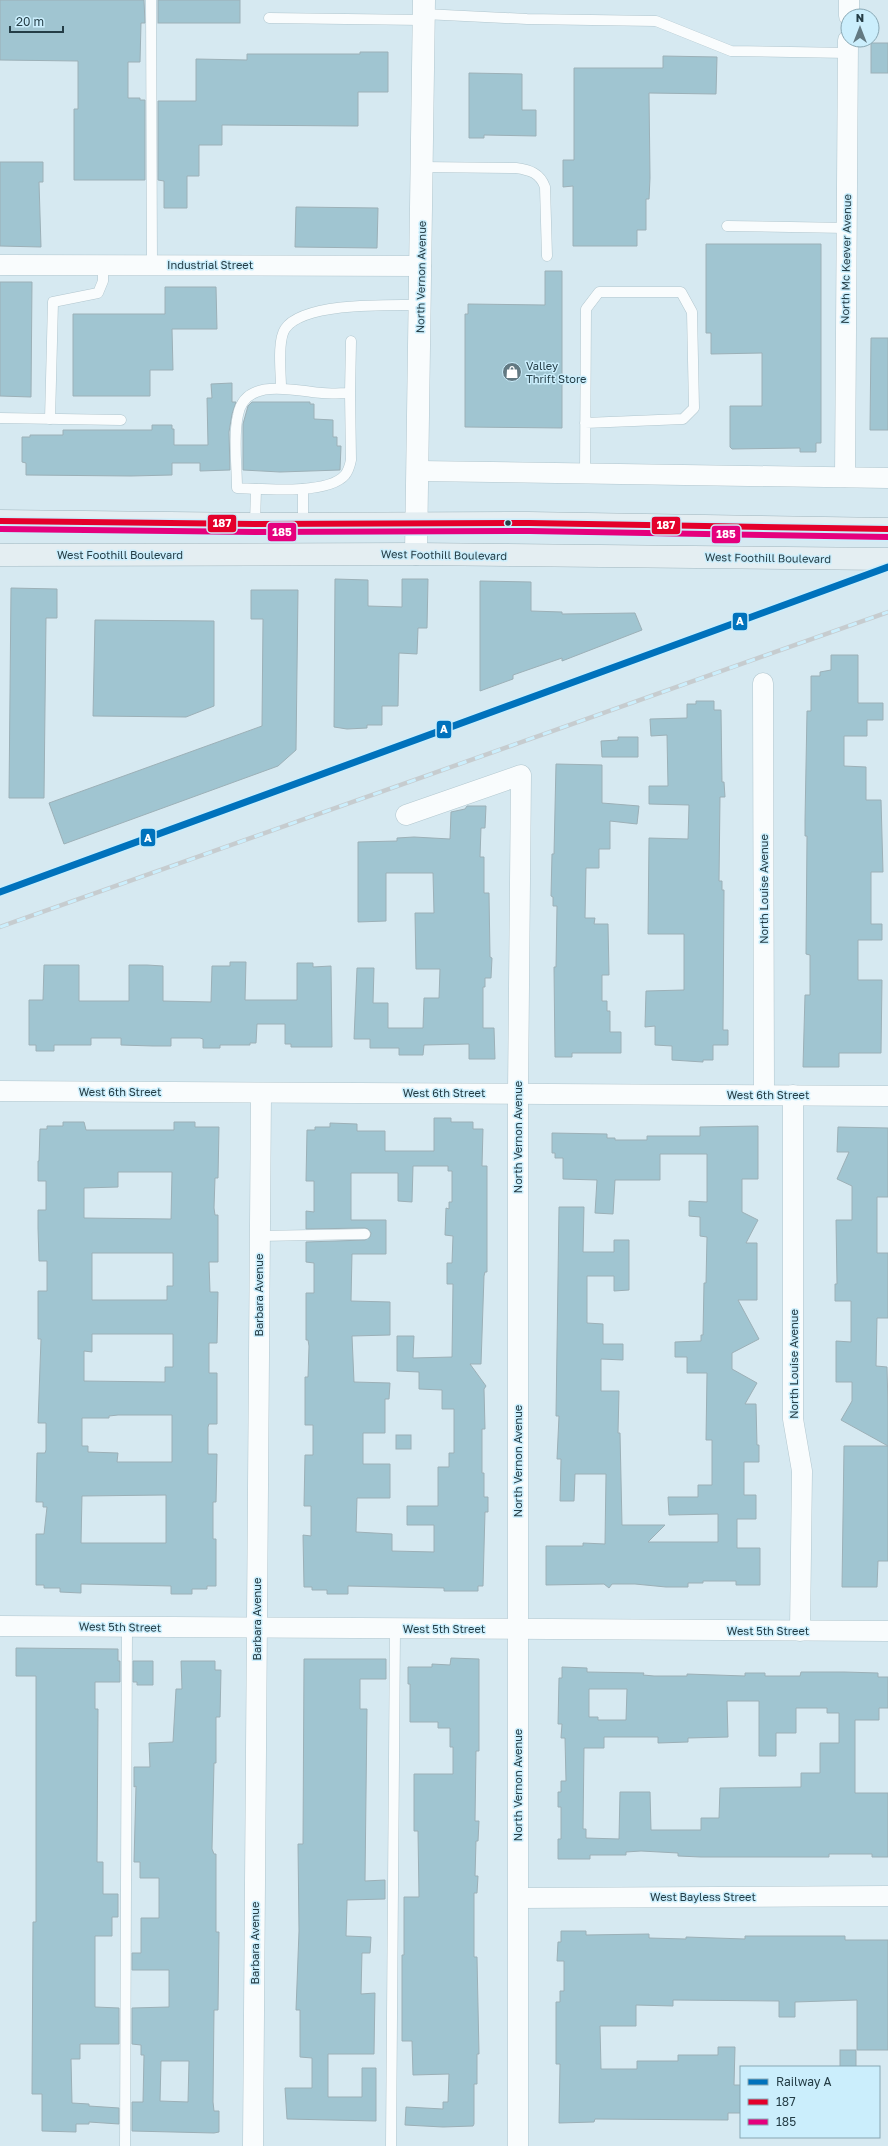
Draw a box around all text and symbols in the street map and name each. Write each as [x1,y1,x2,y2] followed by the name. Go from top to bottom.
[10,8,63,34] scale bar
[840,8,880,48] north arrow
[856,11,864,24] text: N
[16,14,44,29] text: 20 m
[838,194,853,324] street label: North Mc Keever Avenue
[413,221,428,333] street label: North Vernon Avenue
[167,258,253,271] street label: Industrial Street
[526,359,586,385] place label: Valley Thrift Store
[501,361,523,383] shop icon: Valley Thrift Store
[207,514,237,533] line badge: 187
[213,516,231,529] text: 187
[651,516,681,535] line badge: 187
[503,518,513,528] unlabelled marker
[657,518,675,531] text: 187
[267,522,297,542] line badge: 185
[272,525,292,538] text: 185
[711,525,741,544] line badge: 185
[716,527,736,540] text: 185
[381,547,507,562] street label: West Foothill Boulevard
[57,548,183,561] street label: West Foothill Boulevard
[705,550,831,565] street label: West Foothill Boulevard
[732,612,748,631] line badge: A
[736,614,744,627] text: A
[436,720,452,739] line badge: A
[440,722,448,735] text: A
[140,828,156,847] line badge: A
[144,831,152,844] text: A
[757,834,770,944] street label: North Louise Avenue
[511,1081,524,1193] street label: North Vernon Avenue
[79,1085,161,1098] street label: West 6th Street
[403,1086,485,1099] street label: West 6th Street
[727,1088,809,1101] street label: West 6th Street
[252,1254,265,1336] street label: Barbara Avenue
[787,1309,800,1419] street label: North Louise Avenue
[511,1405,524,1517] street label: North Vernon Avenue
[250,1578,263,1660] street label: Barbara Avenue
[79,1619,161,1634] street label: West 5th Street
[403,1622,485,1635] street label: West 5th Street
[727,1624,809,1637] street label: West 5th Street
[511,1729,524,1841] street label: North Vernon Avenue
[650,1890,756,1903] street label: West Bayless Street
[248,1902,261,1984] street label: Barbara Avenue
[740,2066,880,2138] legend
[776,2074,832,2089] text: Railway A
[776,2094,796,2109] text: 187
[776,2114,796,2129] text: 185

